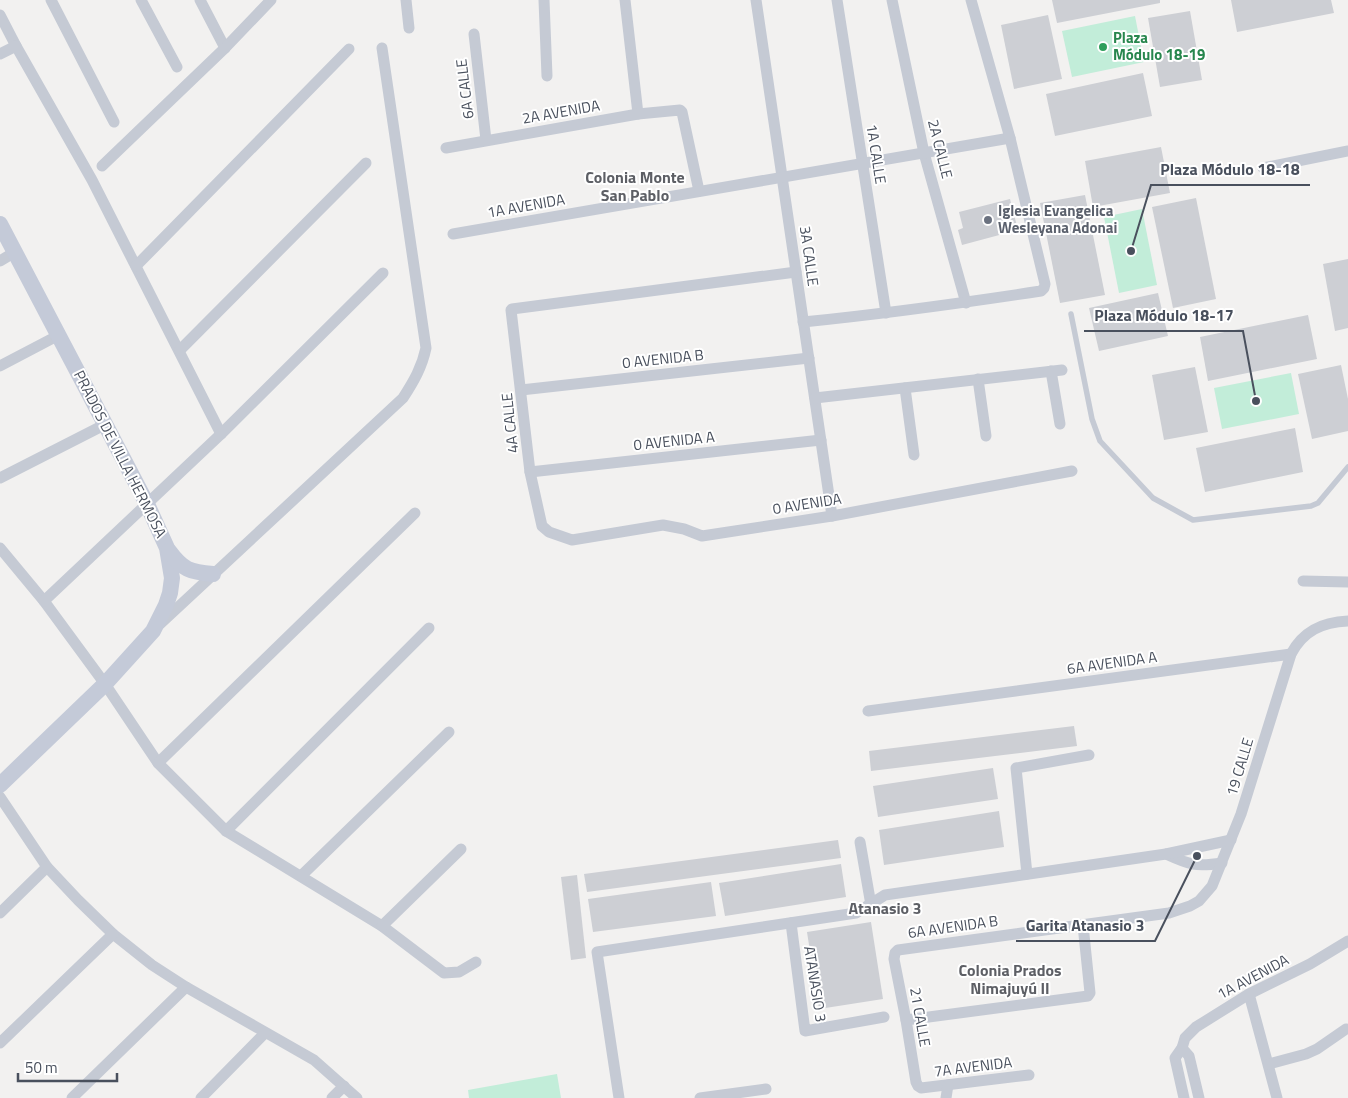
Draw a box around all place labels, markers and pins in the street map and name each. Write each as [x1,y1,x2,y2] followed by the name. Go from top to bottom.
[1113,26,1205,66] place label: Plaza Módulo 18-19
[1097,41,1109,53] marker: Plaza Módulo 18-19
[1151,154,1310,185] callout: Plaza Módulo 18-18
[998,199,1117,239] place label: Iglesia Evangelica Wesleyana Adonai
[982,214,994,226] marker: Iglesia Evangelica Wesleyana Adonai
[1084,300,1243,331] callout: Plaza Módulo 18-17
[1016,910,1155,941] callout: Garita Atanasio 3

